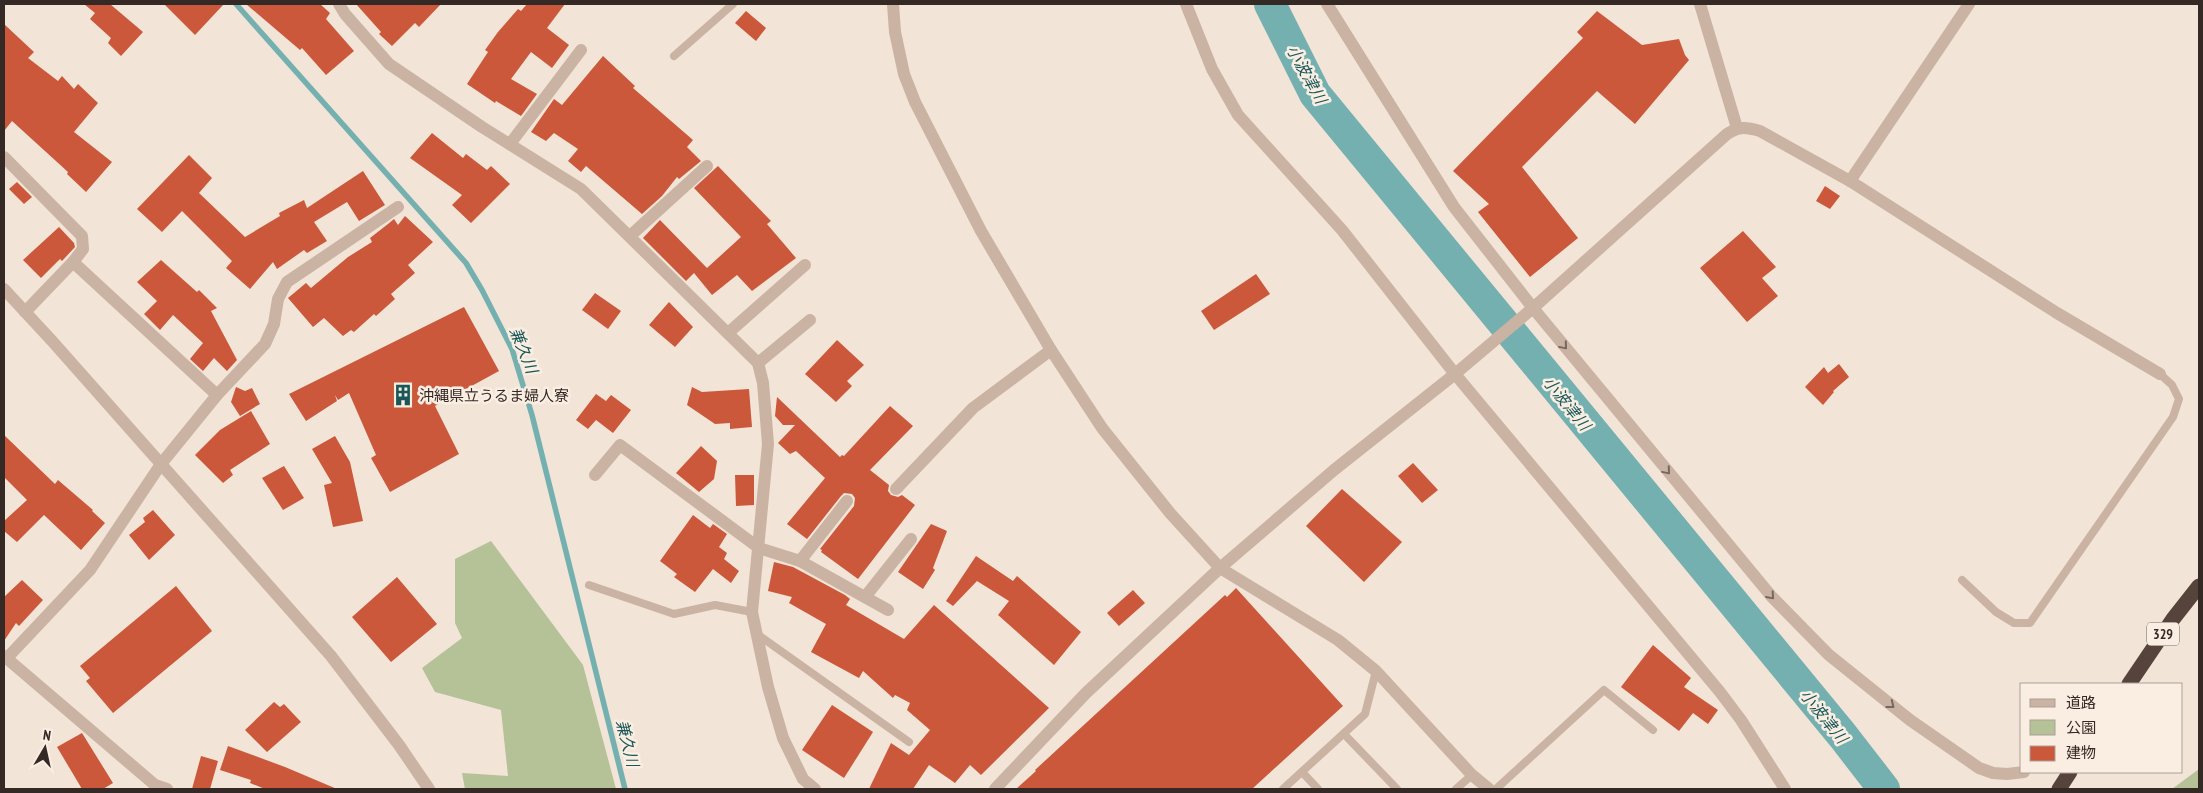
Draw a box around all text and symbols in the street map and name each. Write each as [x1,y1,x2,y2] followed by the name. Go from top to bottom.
[1283,41,1332,109] water label: 小波津川
[506,324,543,378] water label: 兼久川
[1558,340,1566,349] one-way arrow
[1539,372,1596,436] water label: 小波津川
[390,382,416,408] building icon: 沖縄県立うるま婦人寮
[419,386,569,405] place label: 沖縄県立うるま婦人寮
[1662,465,1670,474] one-way arrow
[1765,591,1774,600] one-way arrow
[2147,622,2179,646] road number: 329
[2020,683,2183,773] legend
[1796,685,1853,749] water label: 小波津川
[2066,693,2096,712] text: 道路
[1885,699,1895,708] one-way arrow
[612,717,644,771] water label: 兼久川
[2066,718,2096,737] text: 公園
[20,723,70,773] north arrow
[42,726,52,745] text: N
[2066,743,2096,762] text: 建物

